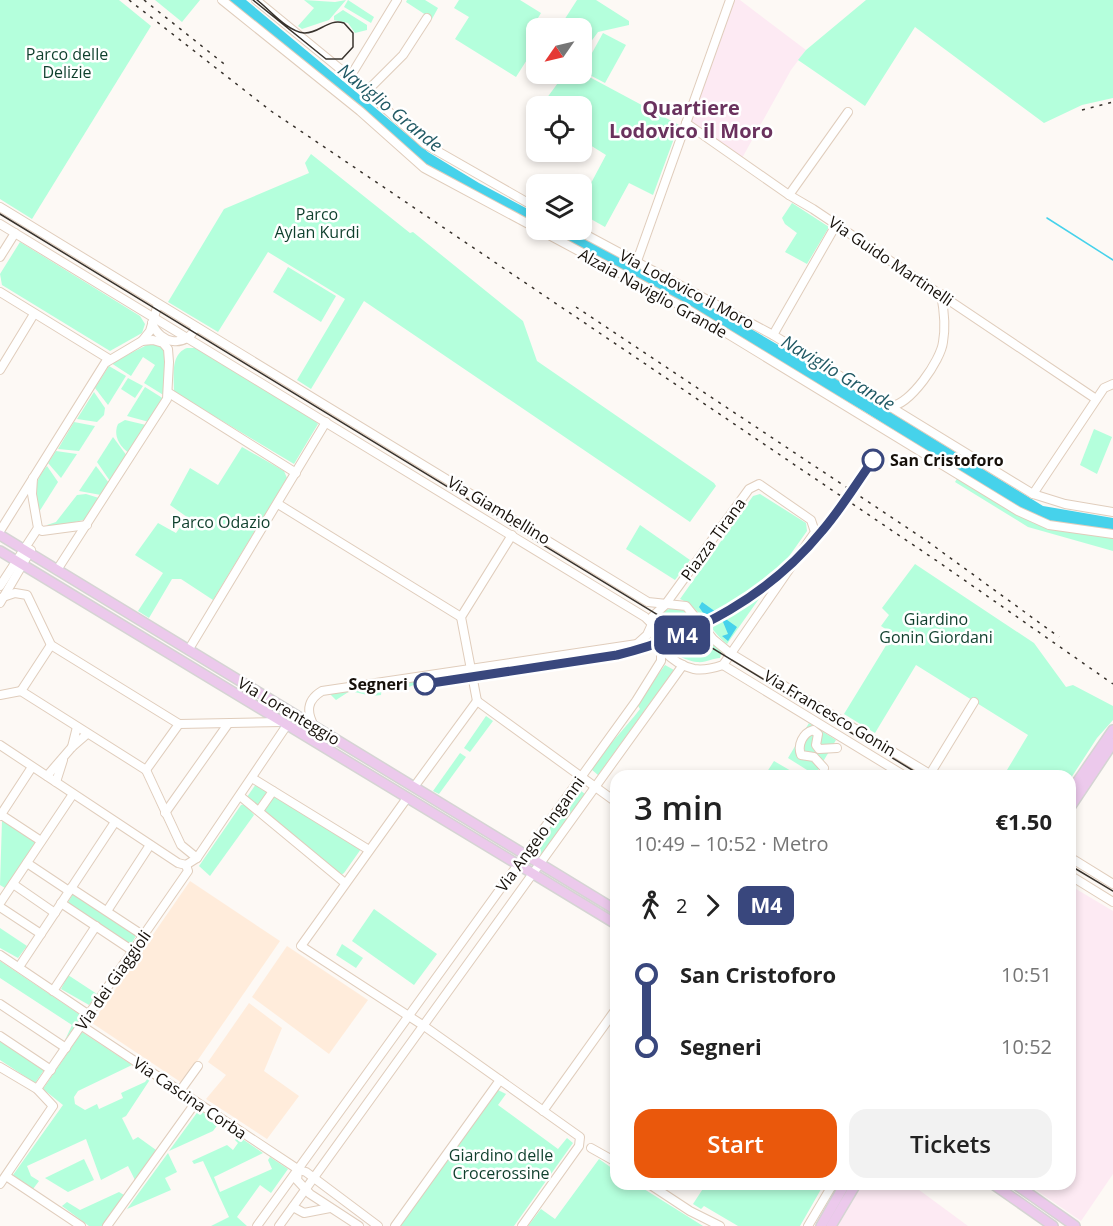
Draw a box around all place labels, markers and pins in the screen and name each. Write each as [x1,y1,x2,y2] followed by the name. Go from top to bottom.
[862,449,884,471] marker: San Cristoforo
[890,449,1004,471] place label: San Cristoforo
[349,673,408,695] place label: Segneri
[414,673,436,695] marker: Segneri

